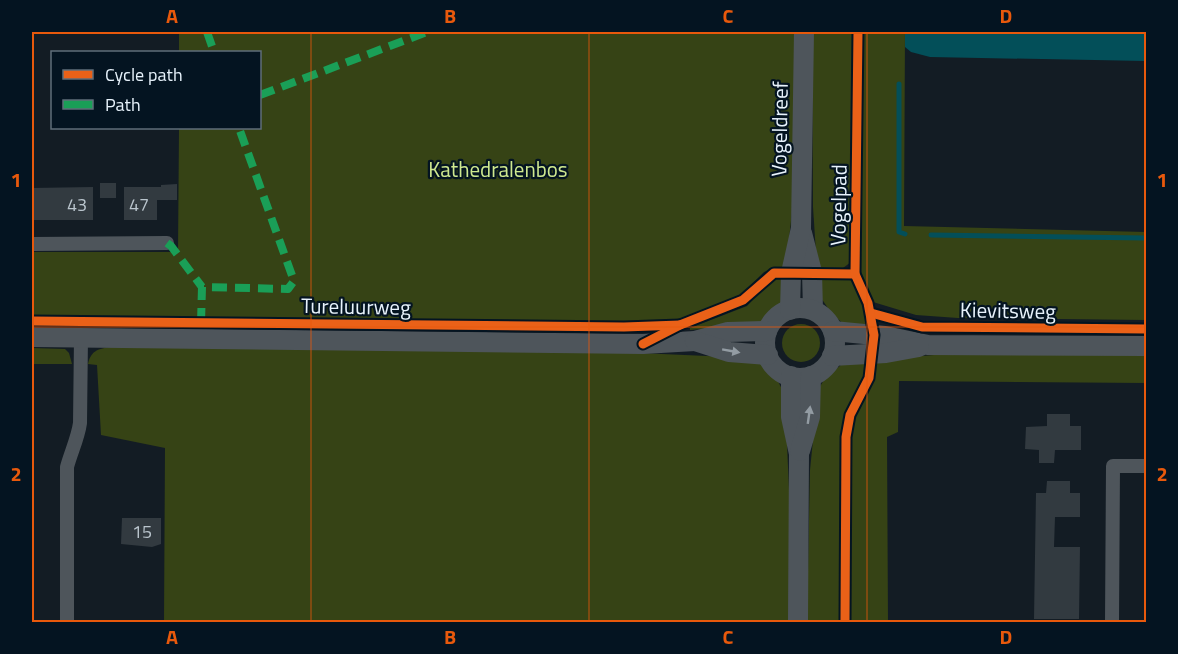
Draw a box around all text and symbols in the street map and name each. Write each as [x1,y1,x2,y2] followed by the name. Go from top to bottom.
[166,0,178,31] text: A
[444,0,456,31] text: B
[723,0,734,31] text: C
[1000,0,1012,31] text: D
[51,51,261,129] legend
[105,61,183,88] text: Cycle path
[762,81,796,177] street label: Vogeldreef
[105,91,141,118] text: Path
[428,153,568,185] park label: Kathedralenbos
[10,164,22,195] text: 1
[821,164,855,246] street label: Vogelpad
[1156,164,1168,195] text: 1
[67,191,87,218] house number: 43
[129,191,149,218] house number: 47
[301,289,411,323] street label: Tureluurweg
[960,293,1056,327] street label: Kievitsweg
[722,347,741,356] one-way arrow
[804,406,813,425] one-way arrow
[10,458,22,489] text: 2
[1156,458,1168,489] text: 2
[132,518,152,545] house number: 15
[166,621,178,652] text: A
[444,621,456,652] text: B
[723,621,734,652] text: C
[1000,621,1012,652] text: D

